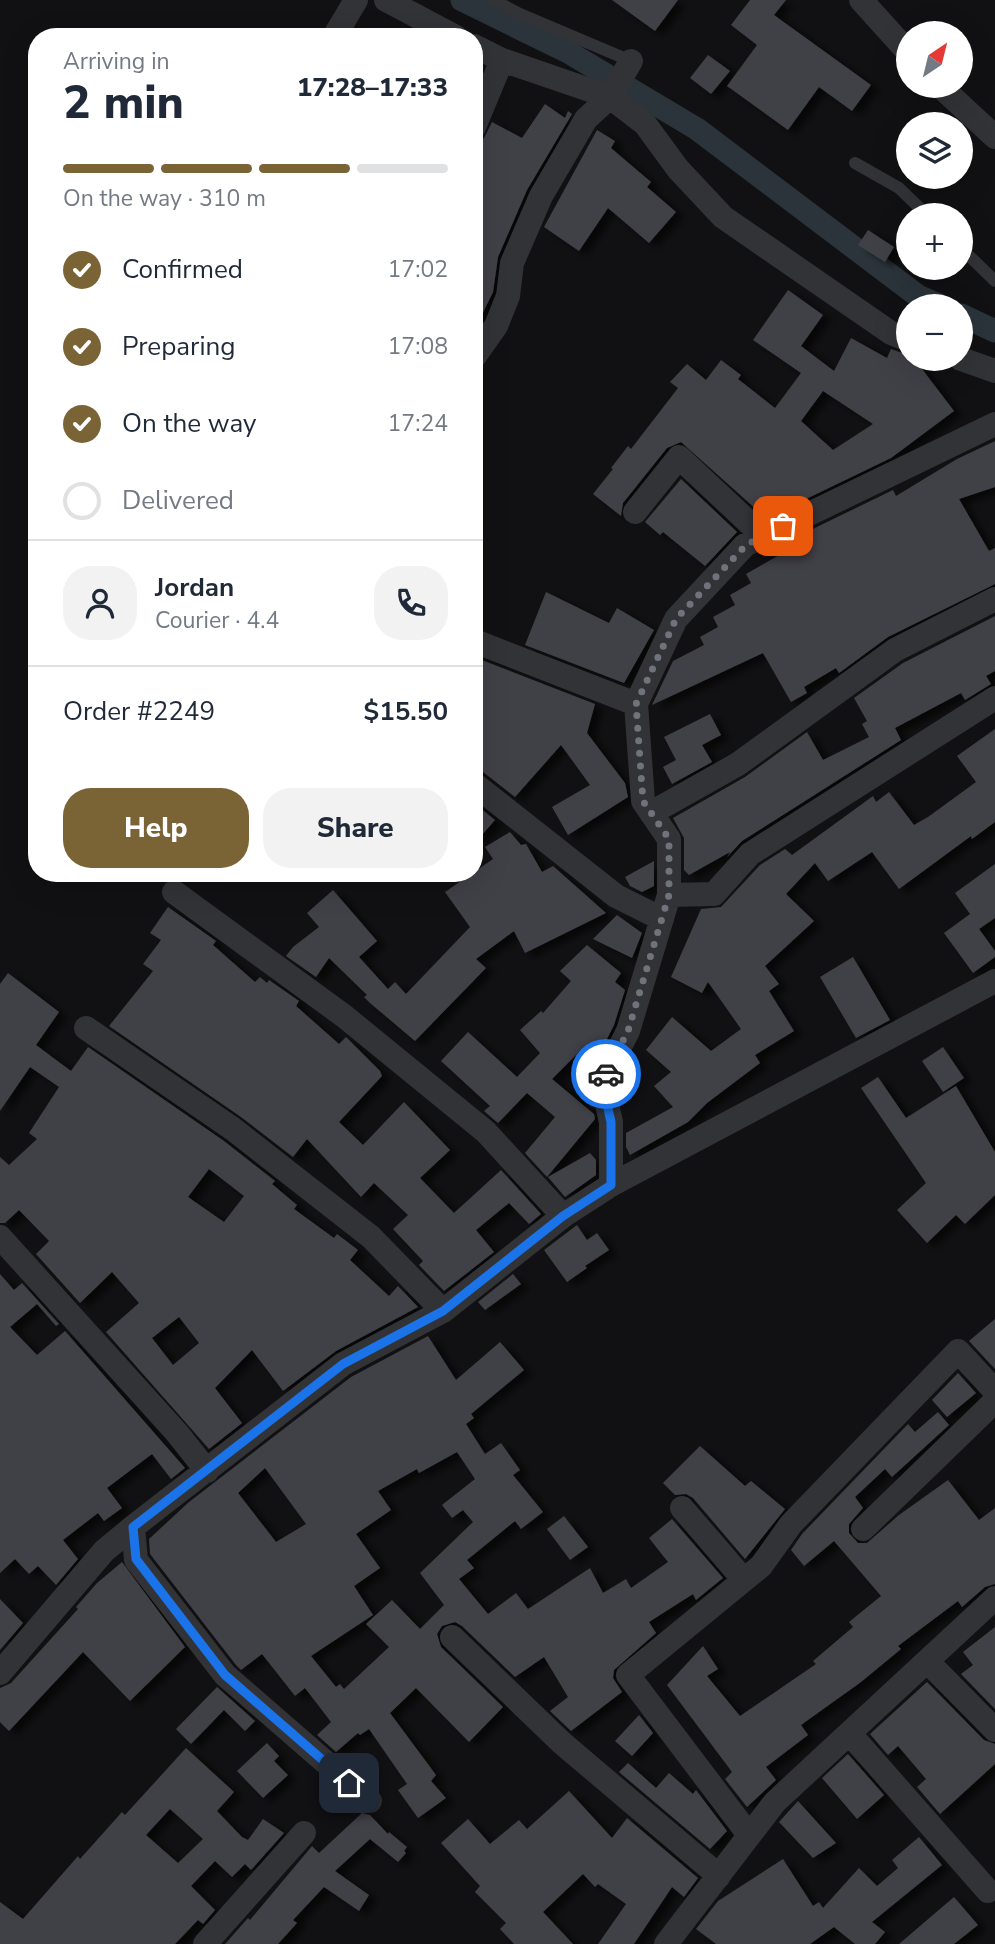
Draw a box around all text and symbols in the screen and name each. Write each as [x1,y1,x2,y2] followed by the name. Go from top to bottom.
[896,21,973,98] north arrow
[896,21,973,371] map controls
[63,46,170,77] text: Arriving in
[297,70,448,105] text: 17:28–17:33
[63,71,184,134] text: 2 min
[896,112,973,189] button: layers
[63,183,266,214] text: On the way · 310 m
[896,203,973,280] button: +
[63,251,101,289] icon: check
[122,252,243,287] text: Confirmed
[388,254,448,285] text: 17:02
[896,294,973,371] button: −
[63,328,101,366] icon: check
[122,329,235,364] text: Preparing
[388,331,448,362] text: 17:08
[63,405,101,443] icon: check
[122,406,256,441] text: On the way
[388,408,448,439] text: 17:24
[122,483,234,518] text: Delivered
[753,496,813,556] pin
[764,507,802,545] icon: bag
[63,566,137,640] button: person
[374,566,448,640] button: phone
[155,570,234,605] text: Jordan
[155,605,279,636] text: Courier · 4.4
[63,694,215,729] text: Order #2249
[364,694,448,729] text: $15.50
[63,788,249,868] button: Help
[263,788,448,868] button: Share
[571,1039,641,1109] courier
[587,1055,625,1093] icon: car
[319,1753,379,1813] pin
[330,1764,368,1802] icon: home

